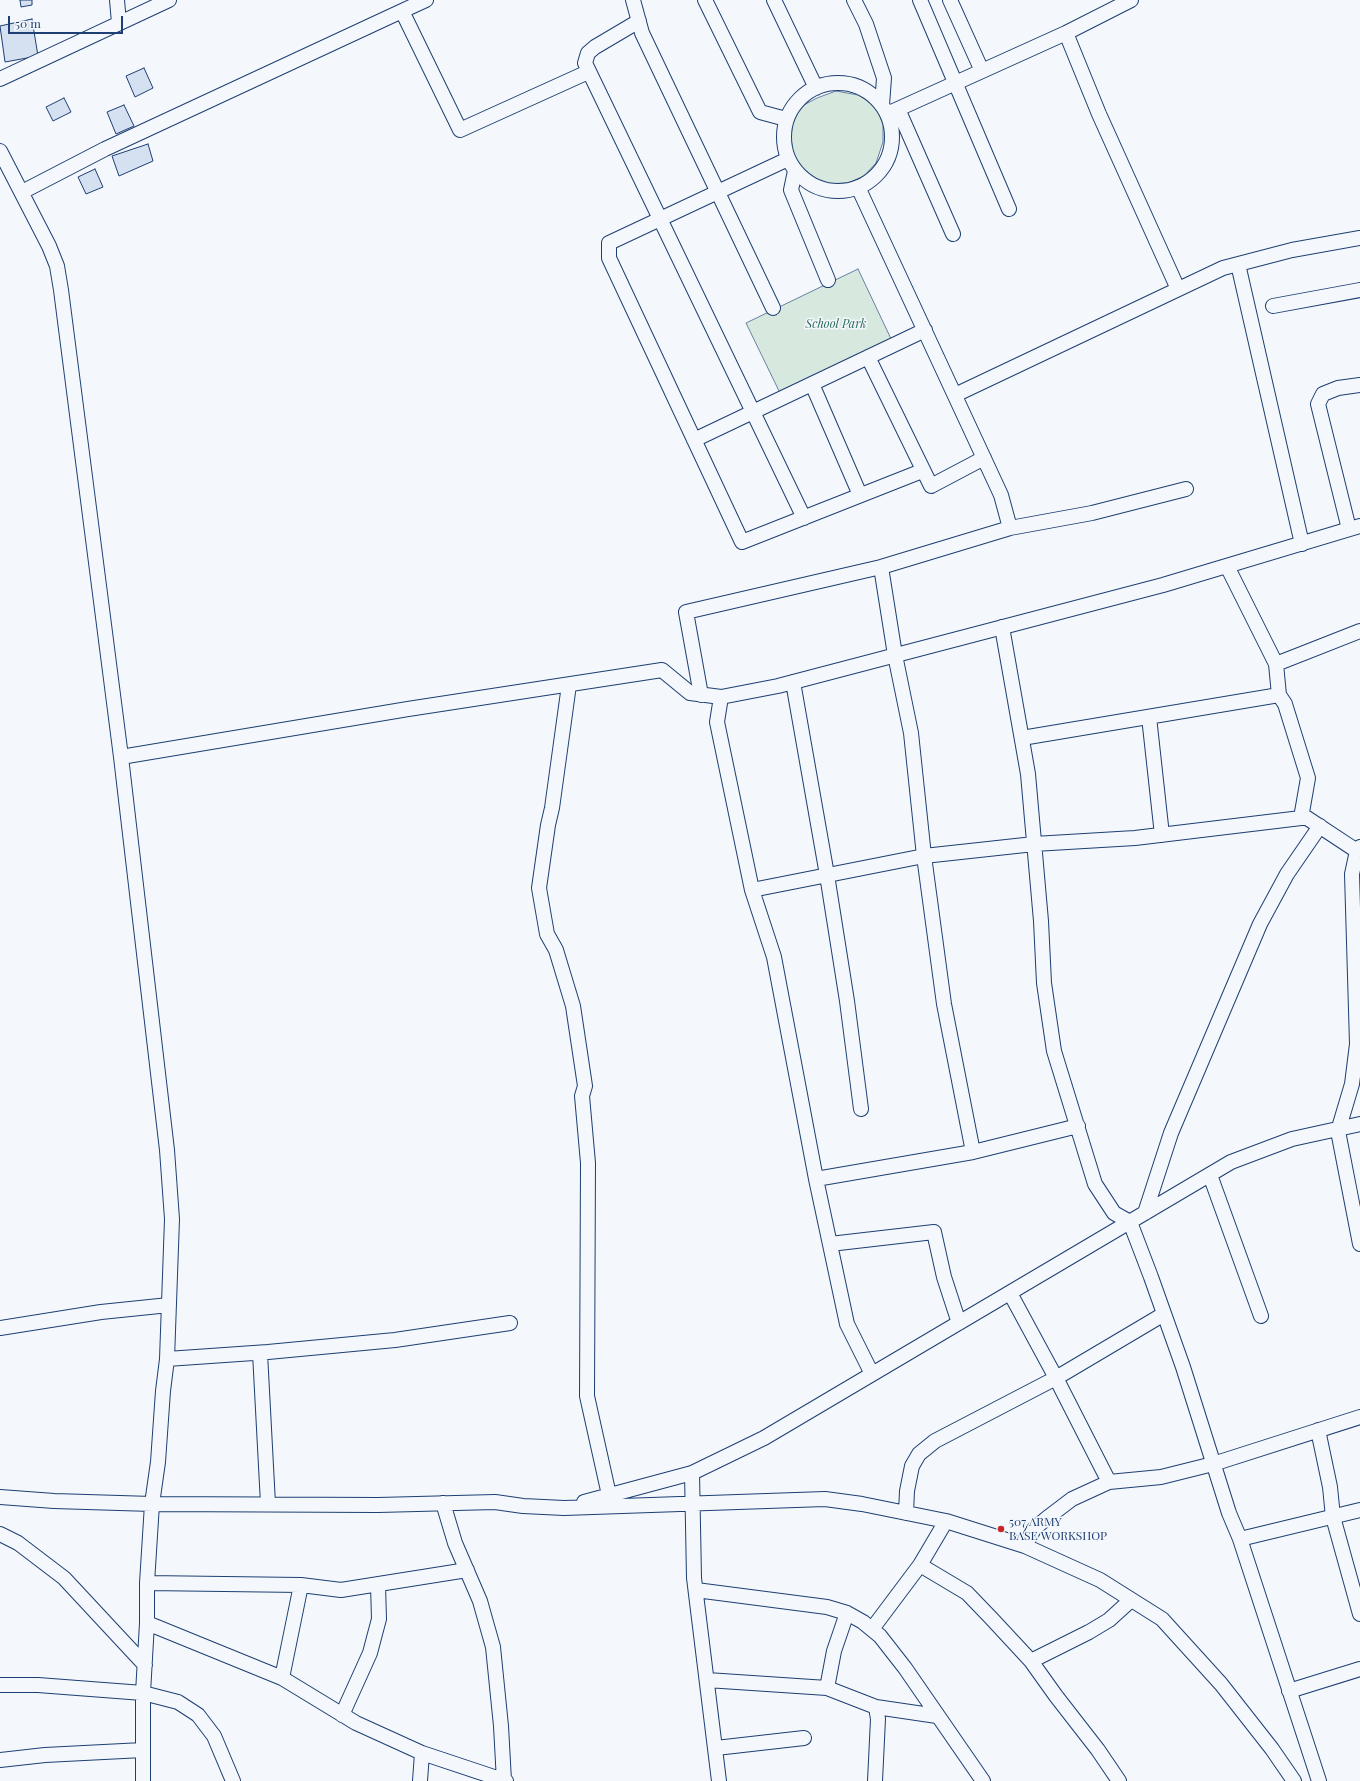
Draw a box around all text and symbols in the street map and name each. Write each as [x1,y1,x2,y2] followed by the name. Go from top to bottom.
[10,8,125,34] scale bar
[15,15,41,31] text: 50 m
[806,317,866,331] park label: School Park
[1009,1515,1107,1543] place label: 507 ARMY BASE WORKSHOP
[996,1524,1006,1534] marker: 507 ARMY BASE WORKSHOP

